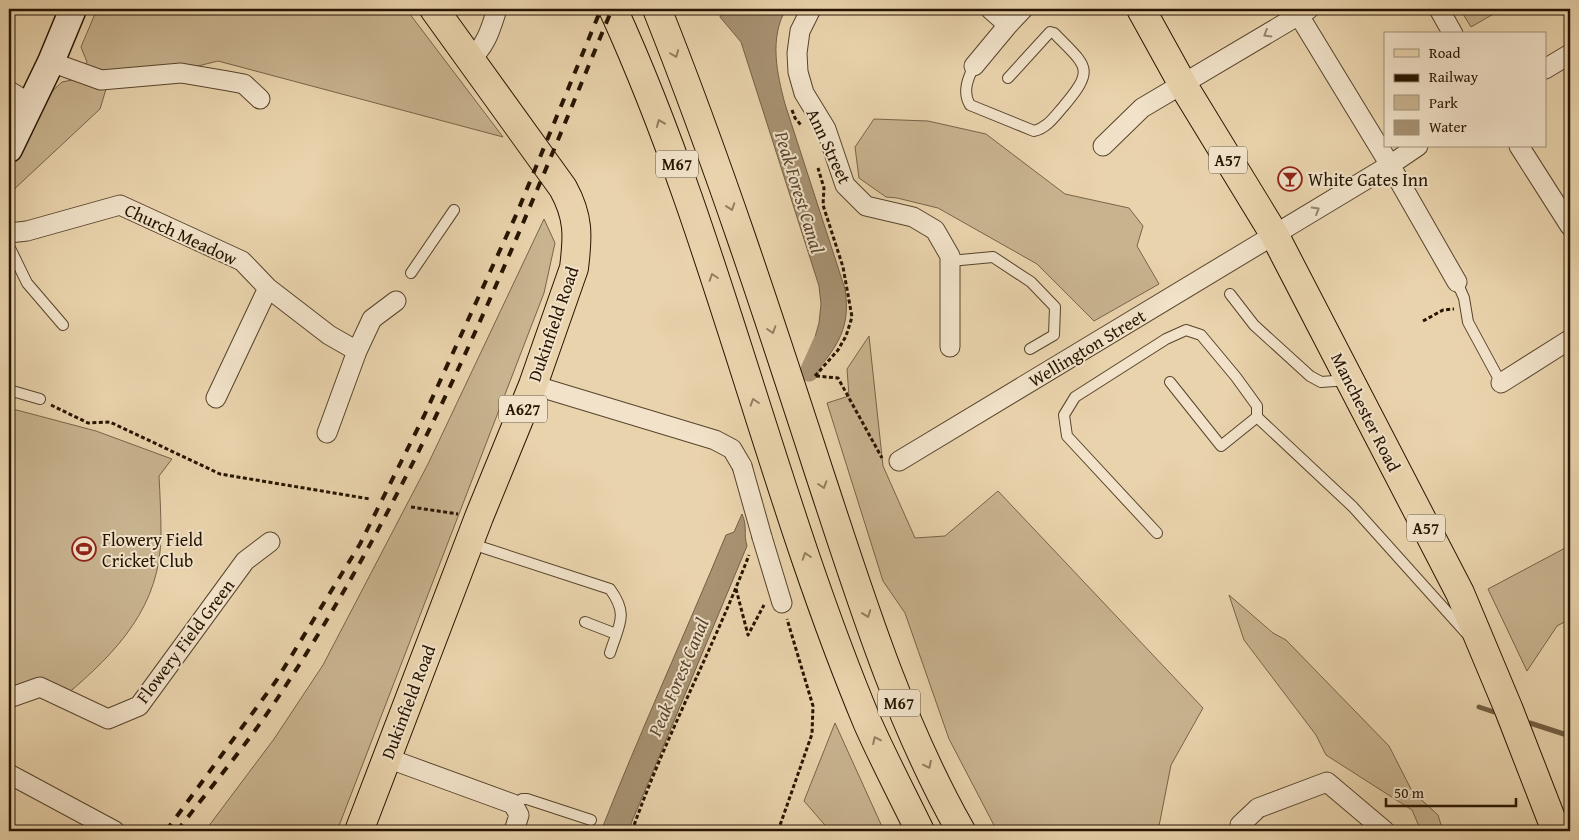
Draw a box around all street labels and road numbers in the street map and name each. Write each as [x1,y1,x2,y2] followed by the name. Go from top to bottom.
[800,104,859,189] street label: Ann Street
[1209,146,1247,174] road number: A57
[656,150,698,178] road number: M67
[120,196,242,272] street label: Church Meadow
[521,262,586,385] street label: Dukinfield Road
[1023,302,1151,394] street label: Wellington Street
[1324,348,1408,477] street label: Manchester Road
[499,396,547,422] road number: A627
[1407,514,1445,542] road number: A57
[129,573,241,709] street label: Flowery Field Green
[374,641,442,763] street label: Dukinfield Road
[878,690,920,716] road number: M67

